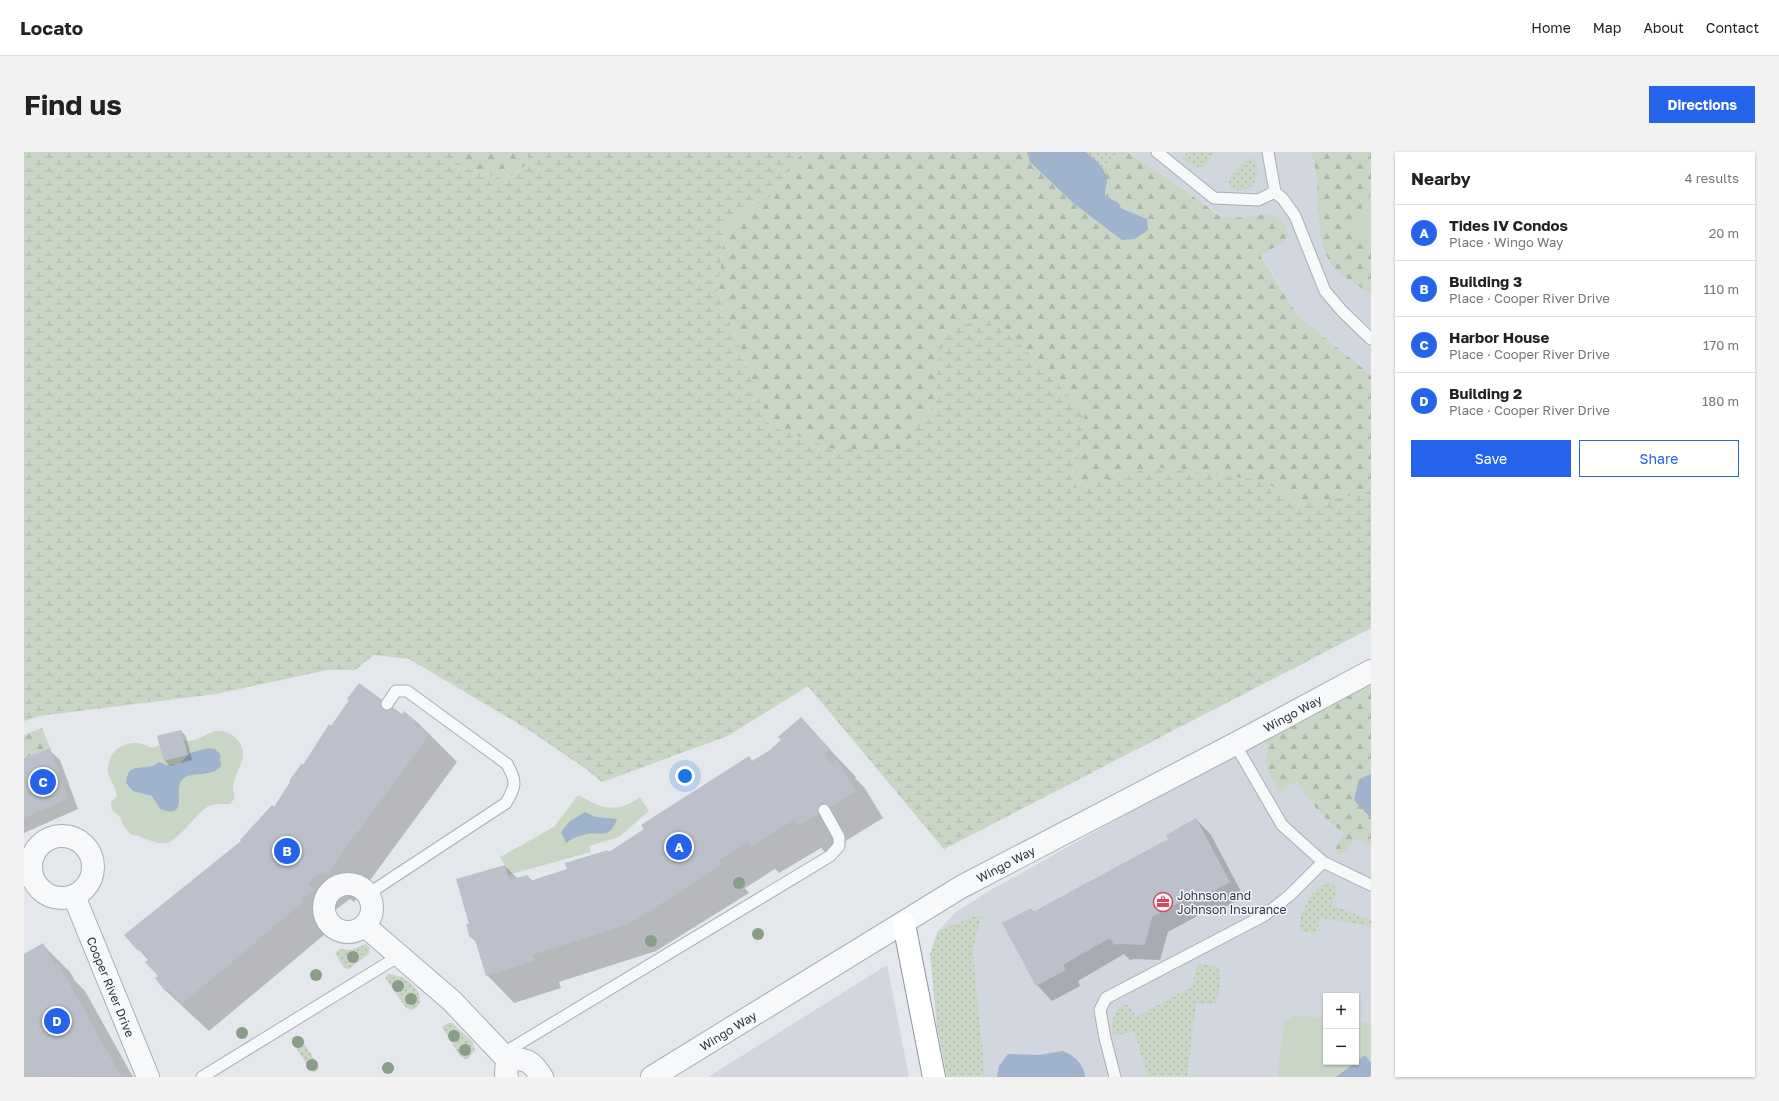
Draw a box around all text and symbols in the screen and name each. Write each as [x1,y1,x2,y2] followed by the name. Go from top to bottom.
[20,16,83,39] text: Locato
[1531,19,1571,36] text: Home
[1593,19,1621,36] text: Map
[1643,19,1684,36] text: About
[1706,19,1759,36] text: Contact
[1649,86,1755,123] button: Directions
[24,88,122,121] text: Find us
[1411,168,1471,189] text: Nearby
[1685,170,1739,186] text: 4 results
[1449,216,1568,234] text: Tides IV Condos
[1419,225,1429,241] text: A
[1709,225,1739,241] text: 20 m
[1449,234,1563,250] text: Place · Wingo Way
[1449,272,1522,290] text: Building 3
[1419,281,1429,297] text: B
[1704,281,1739,297] text: 110 m
[1449,290,1610,306] text: Place · Cooper River Drive
[1449,328,1549,346] text: Harbor House
[1419,337,1429,353] text: C
[1703,337,1739,353] text: 170 m
[1449,346,1610,362] text: Place · Cooper River Drive
[1449,384,1522,402] text: Building 2
[1419,393,1429,409] text: D
[1702,393,1739,409] text: 180 m
[1449,402,1610,418] text: Place · Cooper River Drive
[1411,440,1571,477] button: Save
[1579,440,1739,477] button: Share
[1261,691,1324,735] street label: Wingo Way
[675,766,695,786] your location
[30,767,56,797] pin: C
[666,832,692,862] pin: A
[274,836,300,866] pin: B
[974,842,1038,885] street label: Wingo Way
[1177,888,1287,917] place label: Johnson and Johnson Insurance
[1152,891,1174,913] office icon: Johnson and Johnson Insurance
[84,934,138,1039] street label: Cooper River Drive
[1323,993,1359,1065] map controls
[1323,993,1359,1029] button: +
[44,1006,70,1036] pin: D
[697,1007,759,1054] street label: Wingo Way
[1323,1029,1359,1065] button: −

